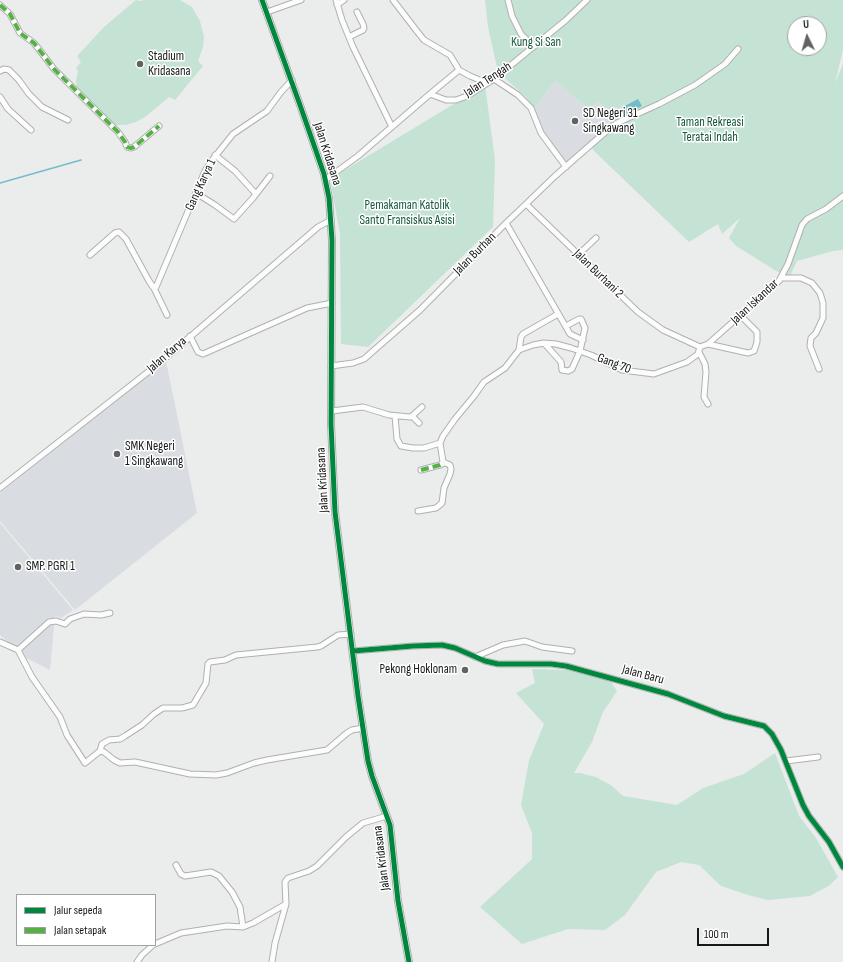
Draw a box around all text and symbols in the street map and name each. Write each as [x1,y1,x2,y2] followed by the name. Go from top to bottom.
[787,16,827,56] north arrow
[803,18,809,31] text: U
[511,35,561,51] park label: Kung Si San
[148,49,191,80] place label: Stadium Kridasana
[135,59,145,69] marker: Stadium Kridasana
[461,59,515,101] street label: Jalan Tengah
[583,106,637,137] place label: SD Negeri 31 Singkawang
[676,115,744,146] park label: Taman Rekreasi Teratai Indah
[570,116,580,126] marker: SD Negeri 31 Singkawang
[309,121,345,187] street label: Jalan Kridasana
[182,157,220,213] street label: Gang Karya 1
[359,198,455,229] park label: Pemakaman Katolik Santo Fransiskus Asisi
[450,229,500,279] street label: Jalan Burhan
[570,246,626,302] street label: Jalan Burhani 2
[728,276,782,328] street label: Jalan Iskandar
[144,334,190,376] street label: Jalan Karya
[595,350,633,378] street label: Gang 70
[125,439,183,470] place label: SMK Negeri 1 Singkawang
[314,447,332,513] street label: Jalan Kridasana
[112,449,122,459] marker: SMK Negeri 1 Singkawang
[26,559,75,575] place label: SMP. PGRI 1
[13,562,23,572] marker: SMP. PGRI 1
[380,662,457,678] place label: Pekong Hoklonam
[620,662,666,688] street label: Jalan Baru
[460,665,470,675] marker: Pekong Hoklonam
[370,825,394,891] street label: Jalan Kridasana
[16,894,156,946] legend
[54,903,102,918] text: Jalur sepeda
[699,920,771,946] scale bar
[54,923,106,938] text: Jalan setapak
[704,927,729,942] text: 100 m

